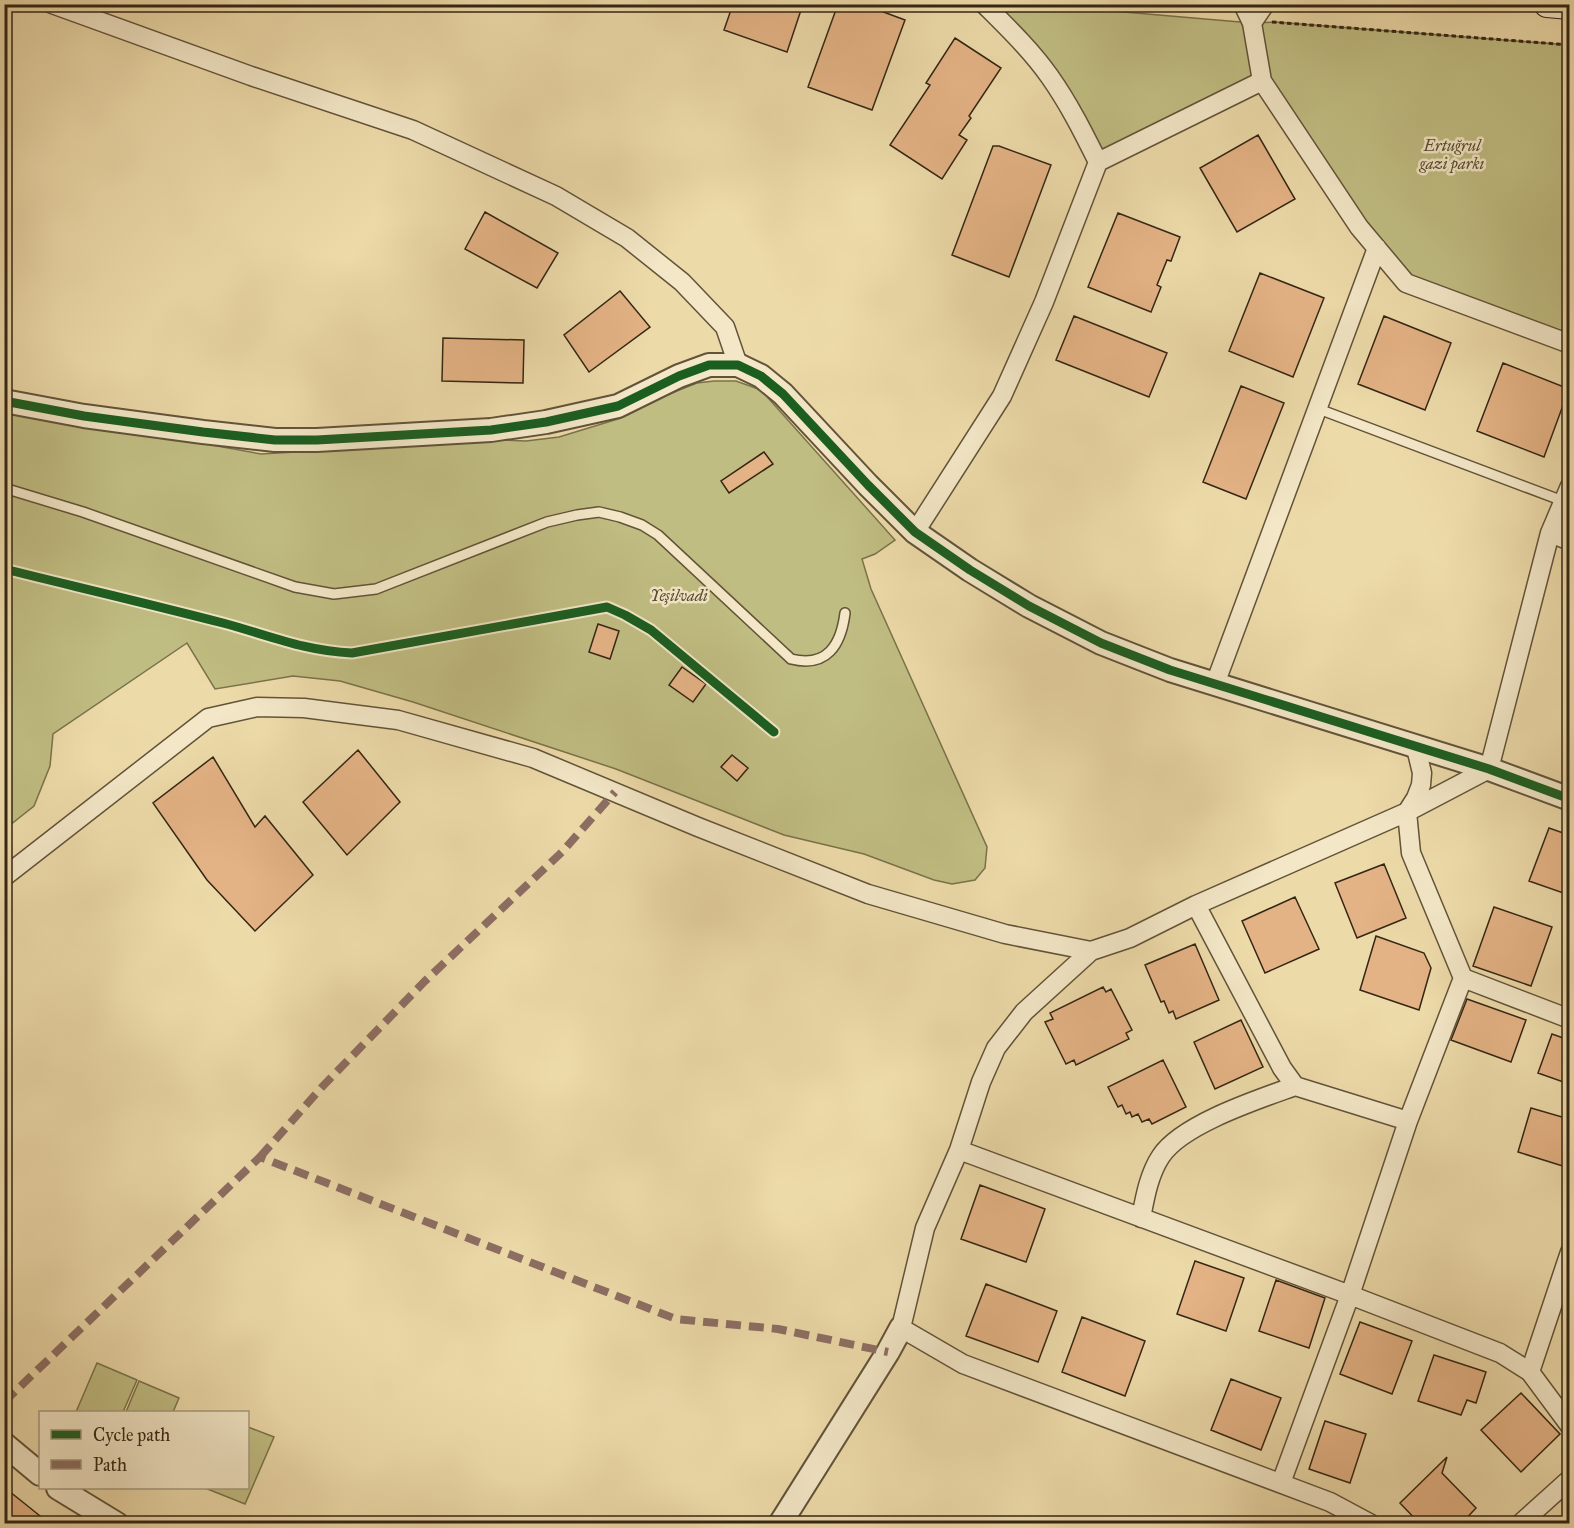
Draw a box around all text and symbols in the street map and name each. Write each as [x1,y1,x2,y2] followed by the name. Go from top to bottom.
[1419,136,1484,174] park label: Ertuğrul gazi parkı
[650,586,708,605] park label: Yeşilvadi
[39,1411,249,1489] legend
[93,1424,170,1446] text: Cycle path
[93,1454,127,1476] text: Path

